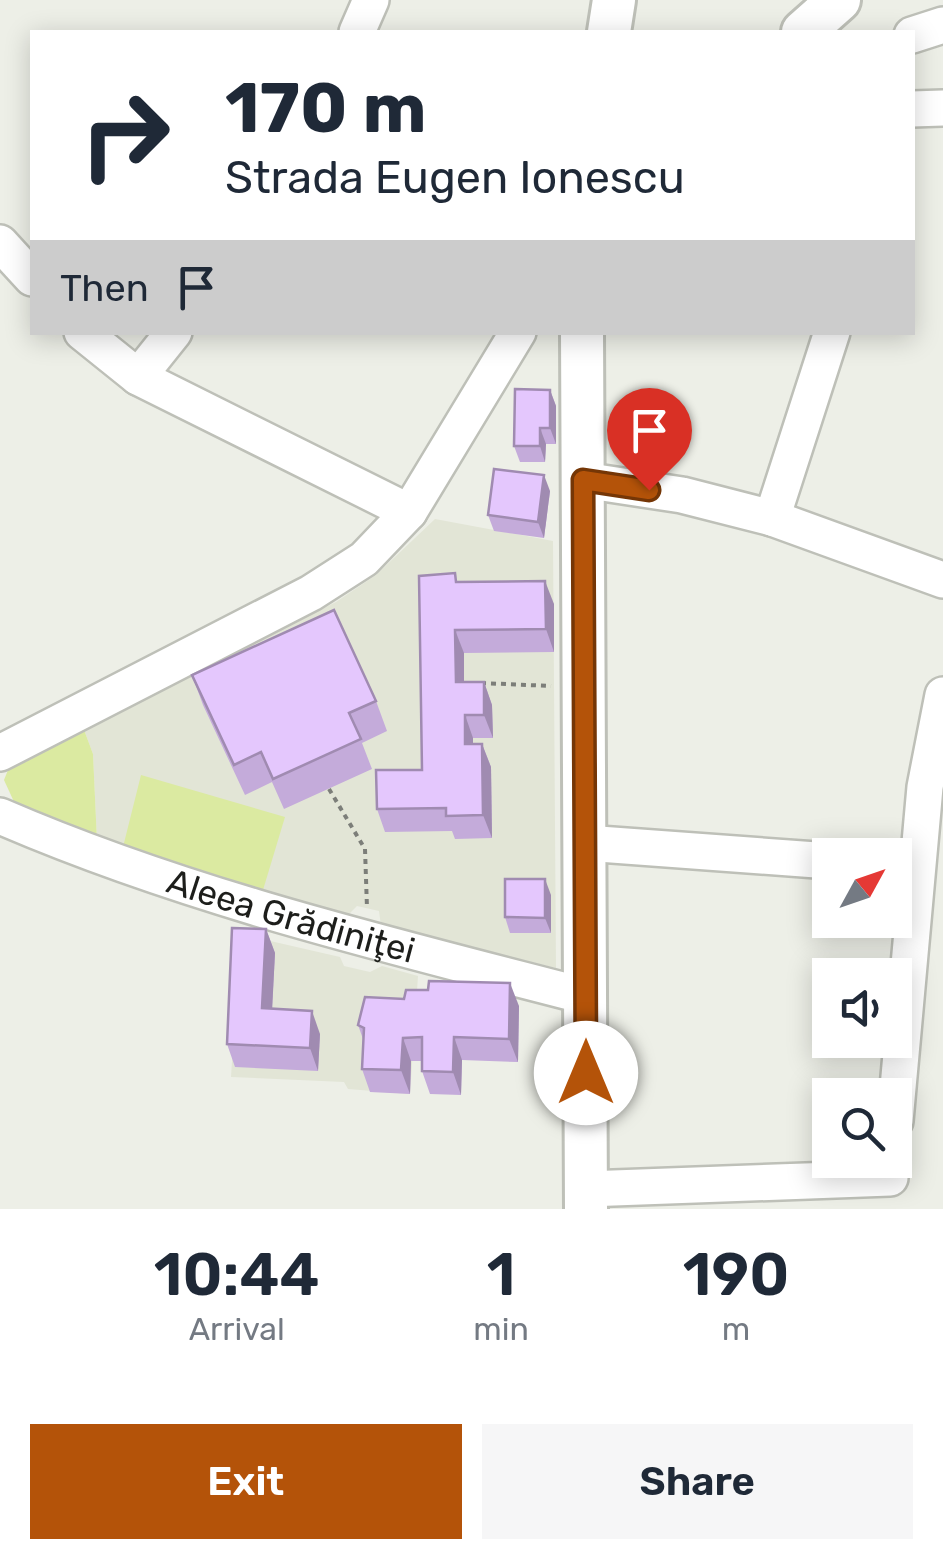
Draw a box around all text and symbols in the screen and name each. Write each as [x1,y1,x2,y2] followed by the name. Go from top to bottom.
[225,67,427,150] text: 170 m
[60,70,190,200] icon: right
[225,151,685,204] text: Strada Eugen Ionescu
[169,260,224,315] icon: arrive
[60,265,149,311] text: Then
[607,388,692,491] pin
[622,403,677,458] icon: arrive
[812,838,912,938] north arrow
[812,838,912,1178] map controls
[162,860,419,972] street label: Aleea Grădiniţei
[812,958,912,1058] button: sound
[534,1021,638,1125] position arrow
[812,1078,912,1178] button: search
[154,1239,320,1310] text: 10:44
[487,1239,516,1310] text: 1
[683,1239,789,1310] text: 190
[189,1310,285,1348] text: Arrival
[473,1310,529,1348] text: min
[722,1310,750,1348] text: m
[30,1424,462,1539] button: Exit
[482,1424,913,1539] button: Share

